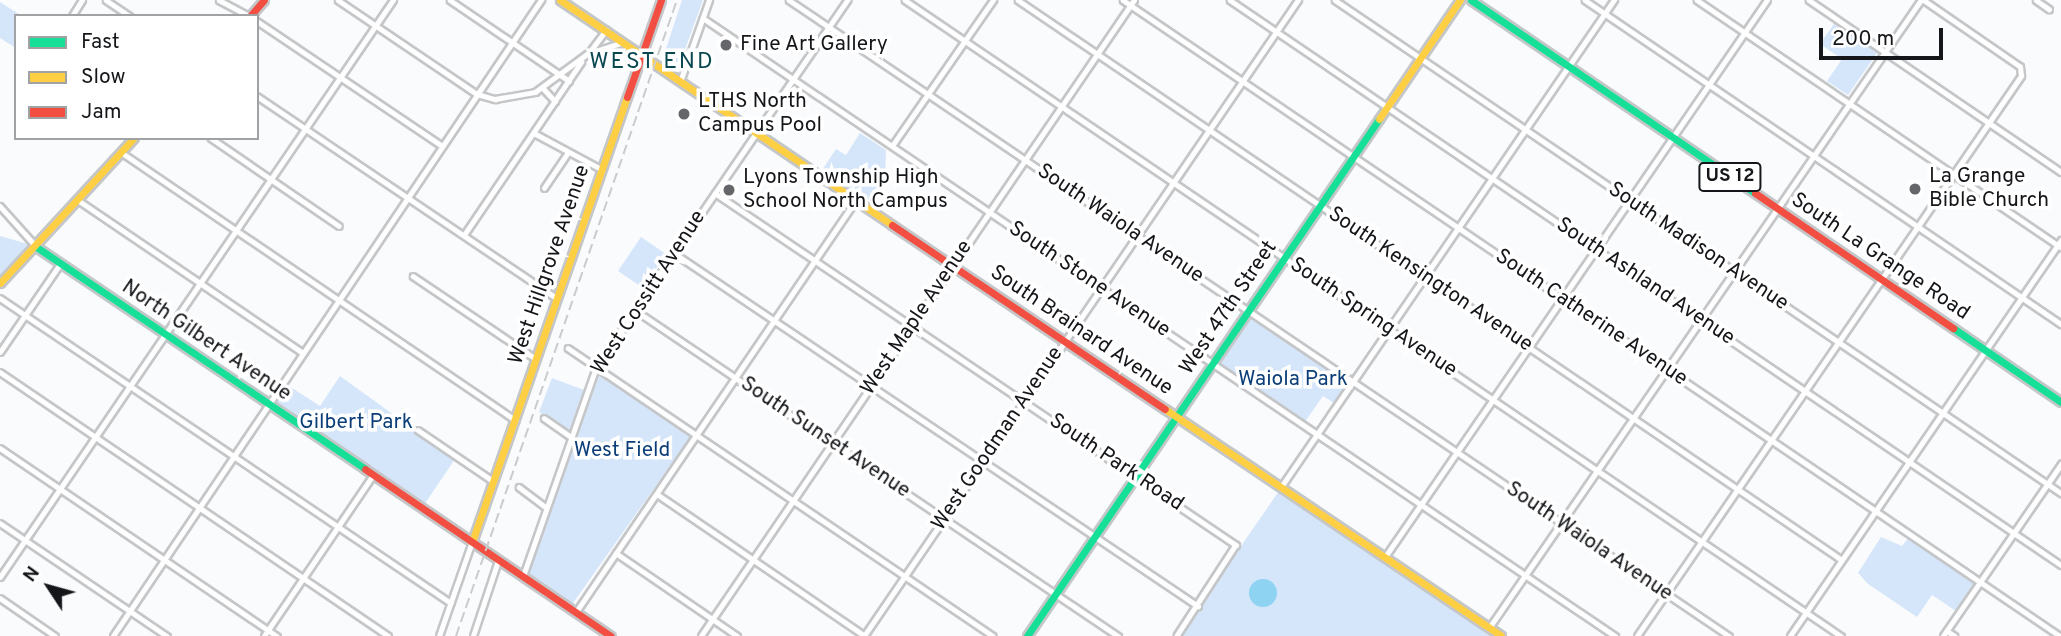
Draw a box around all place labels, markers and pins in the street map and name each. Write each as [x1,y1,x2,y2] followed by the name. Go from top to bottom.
[740,32,889,58] place label: Fine Art Gallery
[718,37,734,53] marker: Fine Art Gallery
[698,89,822,139] place label: LTHS North Campus Pool
[676,106,692,122] marker: LTHS North Campus Pool
[1929,164,2049,214] place label: La Grange Bible Church
[743,165,948,215] place label: Lyons Township High School North Campus
[1907,181,1923,197] marker: La Grange Bible Church
[721,182,737,198] marker: Lyons Township High School North Campus

